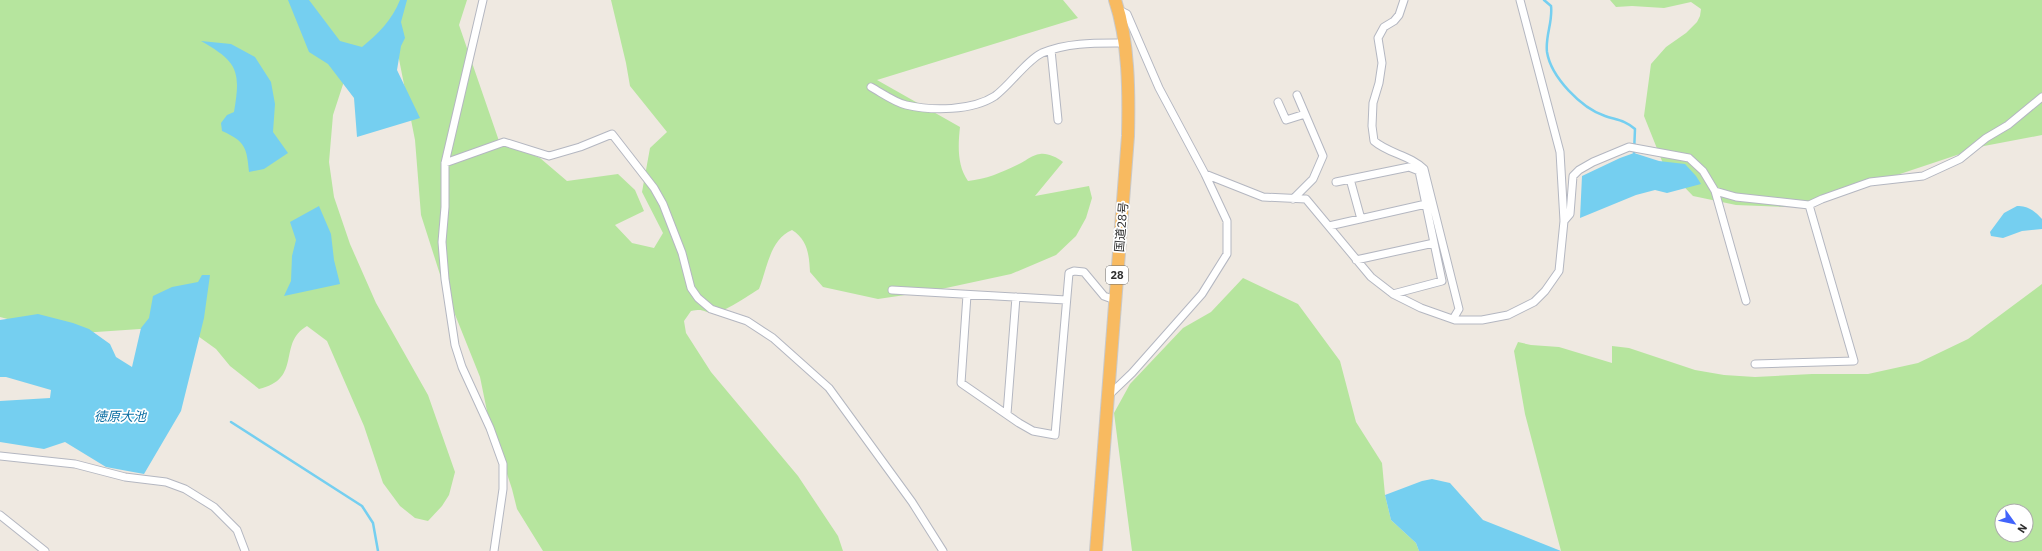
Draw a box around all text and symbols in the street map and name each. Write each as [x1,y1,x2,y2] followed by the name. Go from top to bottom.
[1111,201,1131,253] street label: 国道28号
[1106,266,1128,284] road number: 28
[94,408,148,425] water label: 徳原大池
[1994,503,2034,543] north arrow
[2014,521,2030,536] text: N

